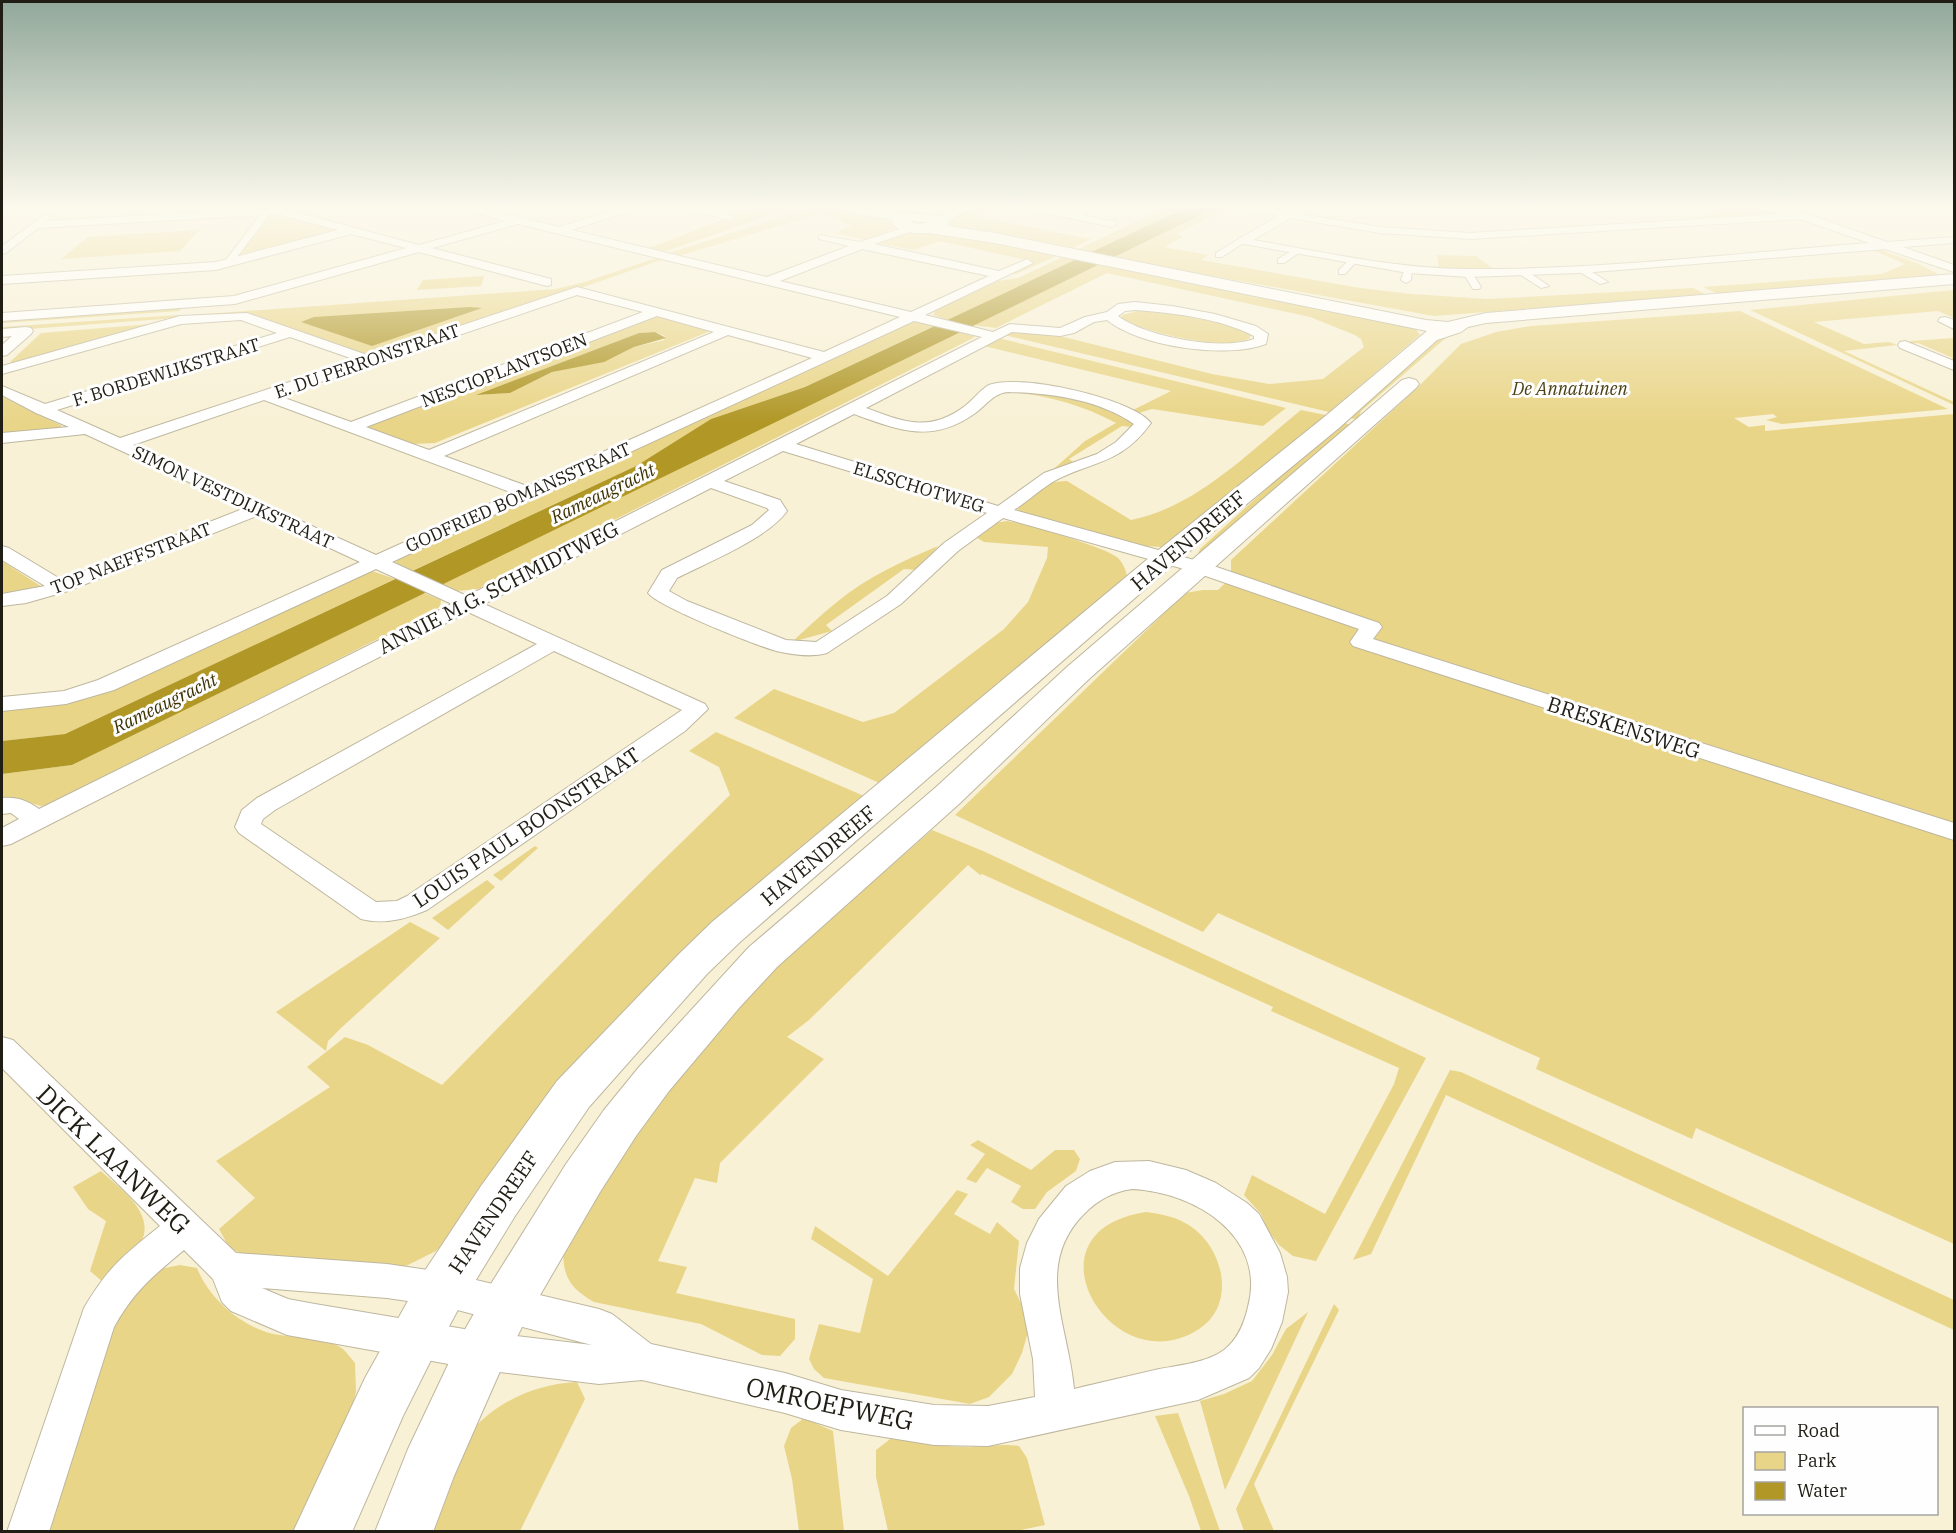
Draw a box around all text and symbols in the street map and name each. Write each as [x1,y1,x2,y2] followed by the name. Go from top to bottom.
[271,318,463,404] street label: E. DU PERRONSTRAAT
[418,328,590,412] street label: NESCIOPLANTSOEN
[70,333,263,411] street label: F. BORDEWIJKSTRAAT
[1511,377,1629,400] park label: De Annatuinen
[402,437,635,557] street label: GODFRIED BOMANSSTRAAT
[129,440,337,554] street label: SIMON VESTDIJKSTRAAT
[851,456,987,518] street label: ELSSCHOTWEG
[546,458,660,529] water label: Rameaugracht
[1124,483,1252,597] street label: HAVENDREEF
[373,514,623,660] street label: ANNIE M.G. SCHMIDTWEG
[47,517,215,599] street label: TOP NAEFFSTRAAT
[108,668,222,739] water label: Rameaugracht
[1544,689,1704,765] street label: BRESKENSWEG
[407,740,645,914] street label: LOUIS PAUL BOONSTRAAT
[754,798,882,912] street label: HAVENDREEF
[30,1077,198,1241] street label: DICK LAANWEG
[442,1145,544,1279] street label: HAVENDREEF
[743,1369,917,1437] street label: OMROEPWEG
[1743,1407,1938,1515] legend
[1797,1419,1840,1442] text: Road
[1797,1449,1837,1472] text: Park
[1797,1479,1847,1502] text: Water

